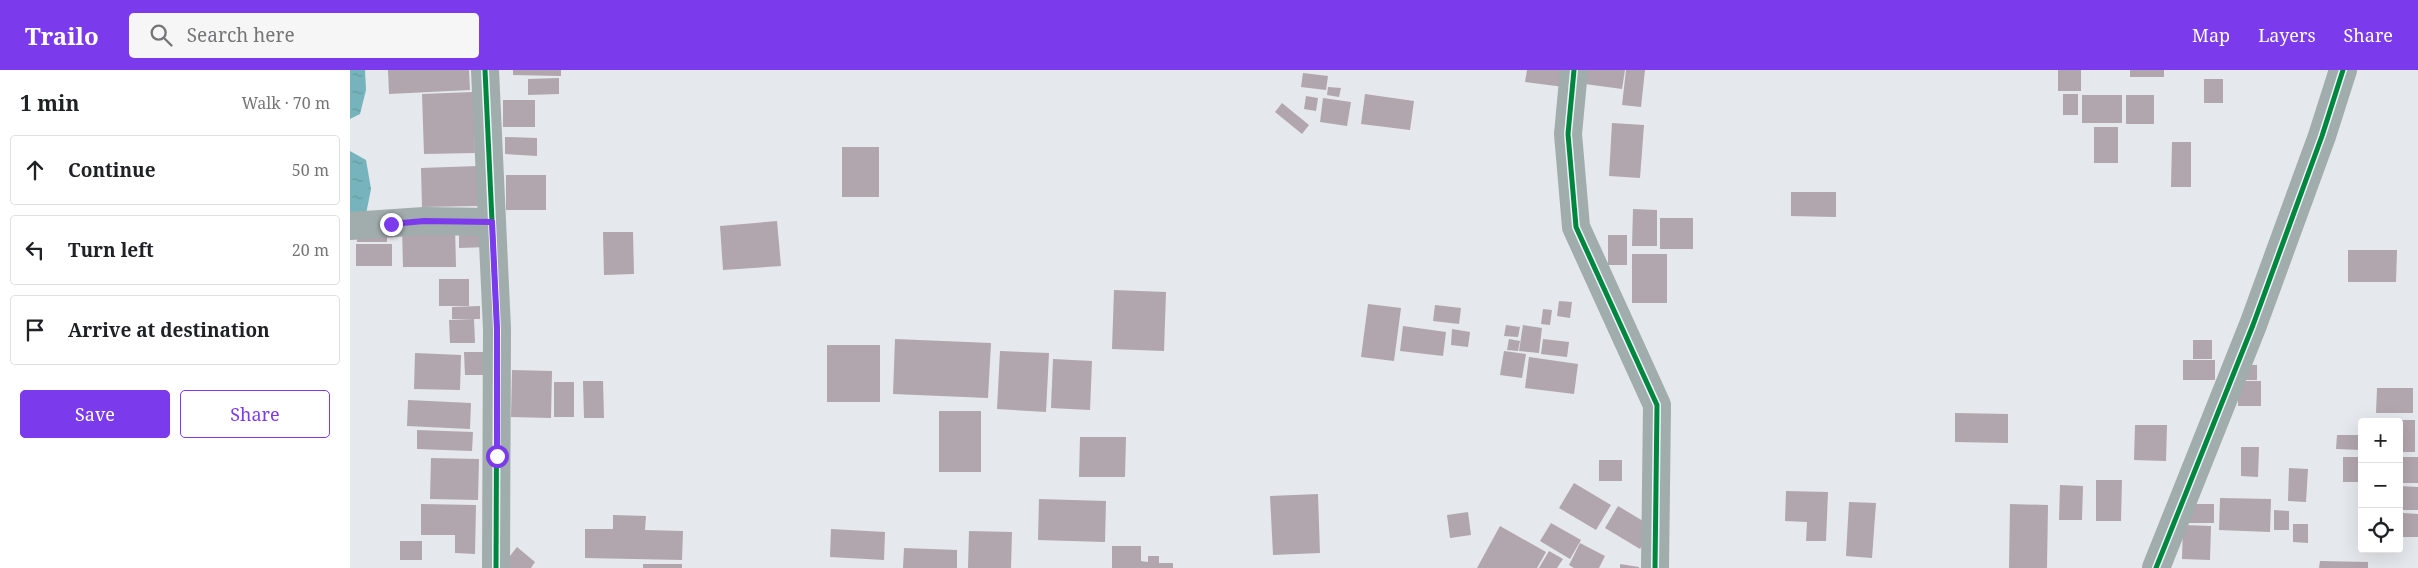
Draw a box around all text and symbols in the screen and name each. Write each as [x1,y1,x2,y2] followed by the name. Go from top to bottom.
[129,13,479,58] search box
[25,19,99,52] text: Trailo
[147,21,175,49] icon: search
[187,22,295,48] text: Search here
[2192,23,2230,47] text: Map
[2258,23,2316,47] text: Layers
[2344,23,2393,47] text: Share
[20,89,79,117] text: 1 min
[242,92,330,114] text: Walk · 70 m
[21,156,49,184] icon: ahead
[68,157,156,183] text: Continue
[292,159,329,181] text: 50 m
[380,213,403,236] route end
[21,236,49,264] icon: left
[68,237,154,263] text: Turn left
[292,239,329,261] text: 20 m
[21,316,49,344] icon: arrive
[68,317,270,343] text: Arrive at destination
[20,390,170,438] button: Save
[180,390,330,438] button: Share
[2358,418,2403,553] map controls
[2358,418,2403,463] button: +
[486,445,509,468] route start
[2358,463,2403,508] button: −
[2358,508,2403,553] button: locate

